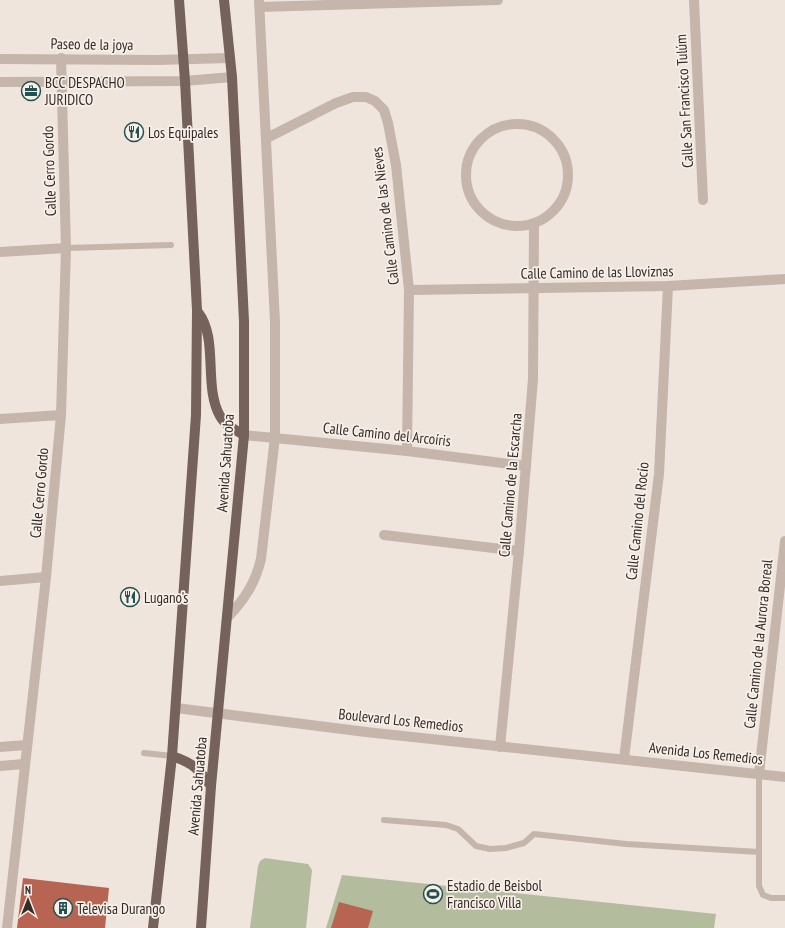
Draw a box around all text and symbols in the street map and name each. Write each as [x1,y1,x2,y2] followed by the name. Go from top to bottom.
[50,34,134,54] street label: Paseo de la joya
[671,34,697,168] street label: Calle San Francisco Tulúm
[44,73,125,109] place label: BCC DESPACHO JURIDICO
[20,80,42,102] office icon: BCC DESPACHO JURIDICO
[123,121,145,143] restaurant icon: Los Equipales
[148,123,218,142] place label: Los Equipales
[38,125,60,217] street label: Calle Cerro Gordo
[367,146,403,286] street label: Calle Camino de las Nieves
[520,261,674,283] street label: Calle Camino de las Lloviznas
[494,412,526,558] street label: Calle Camino de la Escarcha
[212,413,238,513] street label: Avenida Sahuatoba
[322,418,452,450] street label: Calle Camino del Arcoíris
[26,447,52,539] street label: Calle Cerro Gordo
[621,461,653,581] street label: Calle Camino del Rocío
[740,558,776,730] street label: Calle Camino de la Aurora Boreal
[119,586,141,608] restaurant icon: Lugano's
[144,588,188,607] place label: Lugano's
[338,704,464,736] street label: Boulevard Los Remedios
[183,736,211,836] street label: Avenida Sahuatoba
[648,738,764,768] street label: Avenida Los Remedios
[447,876,542,912] place label: Estadio de Beisbol Francisco Villa
[8,880,48,920] north arrow
[25,883,31,897] text: N
[422,883,444,905] sports icon: Estadio de Beisbol Francisco Villa
[52,897,74,919] building icon: Televisa Durango
[77,899,165,918] place label: Televisa Durango

